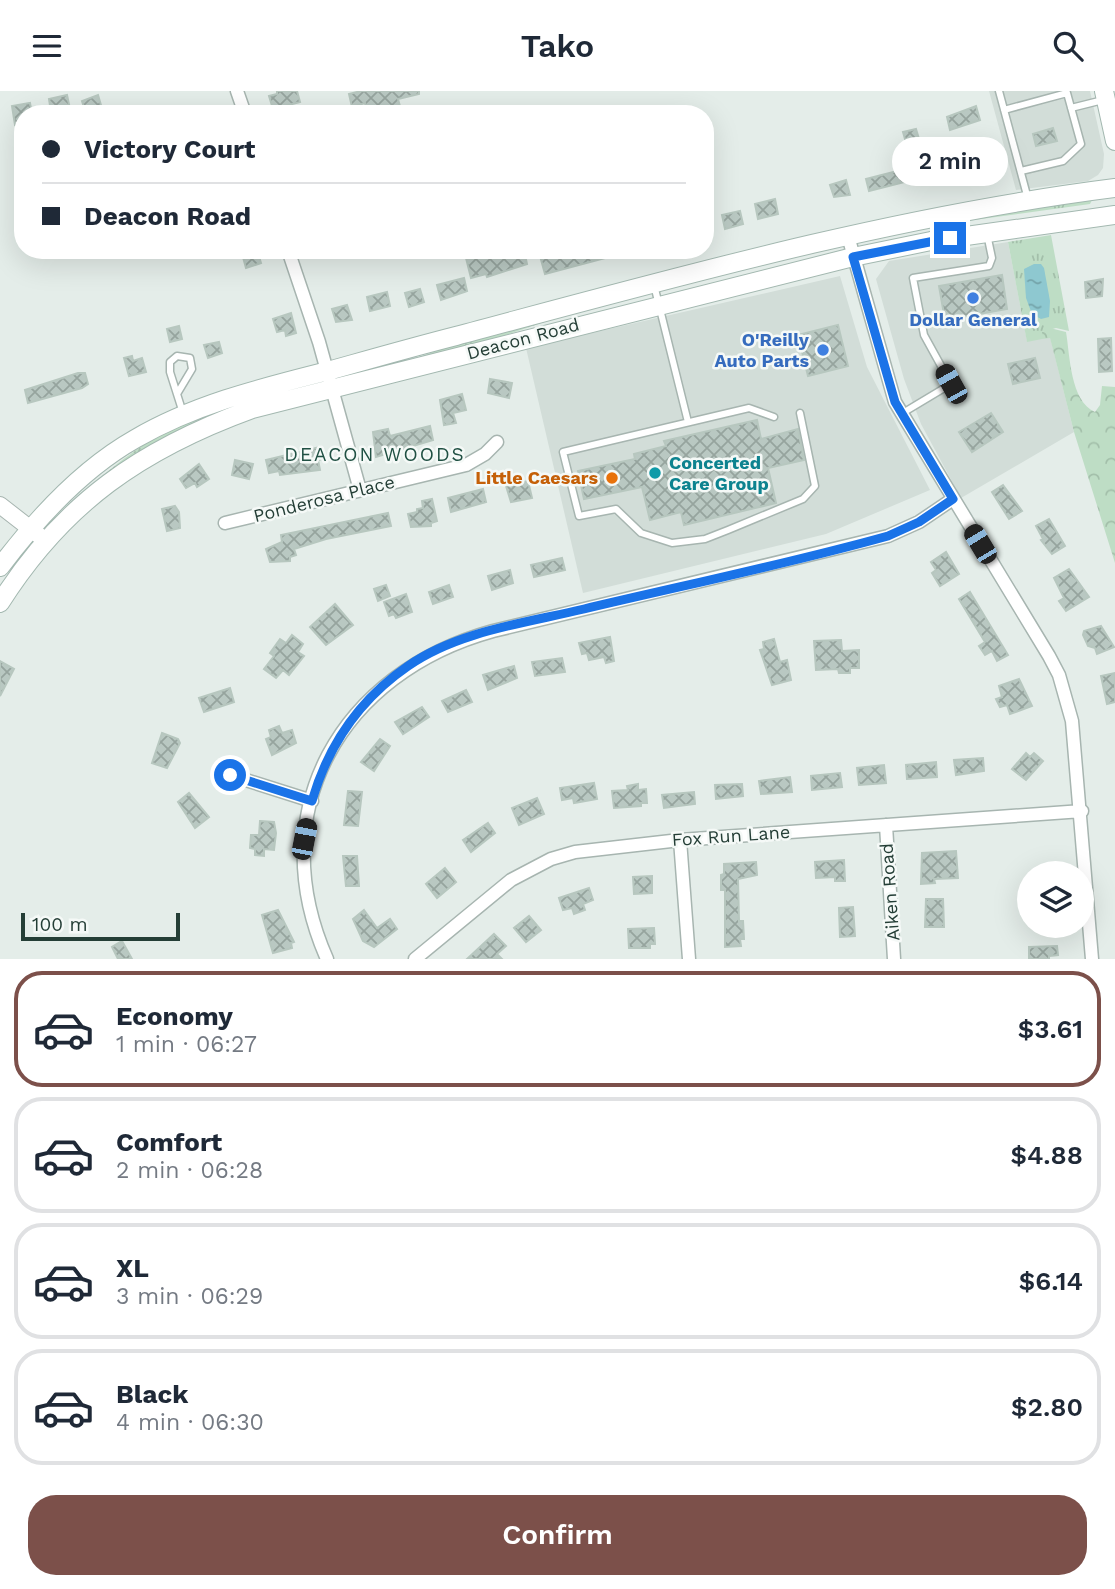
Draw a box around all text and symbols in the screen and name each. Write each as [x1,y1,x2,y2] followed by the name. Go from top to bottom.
[28,27,66,65] icon: menu
[521,27,594,65] text: Tako
[1049,27,1087,65] icon: search
[84,134,255,164] text: Victory Court
[892,137,1008,185] callout: 2 min
[918,148,982,175] text: 2 min
[84,201,251,231] text: Deacon Road
[934,222,966,254] route end
[965,290,981,306] marker: Dollar General
[909,309,1037,330] place label: Dollar General
[464,313,581,364] street label: Deacon Road
[715,329,810,371] place label: O'Reilly Auto Parts
[815,342,831,358] marker: O'Reilly Auto Parts
[932,361,971,407] car
[284,443,466,466] district label: DEACON WOODS
[669,452,769,494] place label: Concerted Care Group
[647,465,663,481] marker: Concerted Care Group
[475,467,598,488] place label: Little Caesars
[604,470,620,486] marker: Little Caesars
[251,471,397,526] street label: Ponderosa Place
[961,521,1000,567] car
[214,759,246,791] route start
[290,816,319,862] car
[671,821,791,850] street label: Fox Run Lane
[876,842,903,942] street label: Aiken Road
[1017,861,1094,938] map controls
[1017,861,1094,938] button: layers
[21,910,180,942] scale bar
[32,913,88,936] text: 100 m
[32,998,95,1061] icon: car
[116,1001,233,1031] text: Economy
[1018,1014,1083,1044] text: $3.61
[116,1031,257,1058] text: 1 min · 06:27
[32,1124,95,1187] icon: car
[116,1127,222,1157] text: Comfort
[1011,1140,1083,1170] text: $4.88
[116,1157,263,1184] text: 2 min · 06:28
[32,1250,95,1313] icon: car
[116,1253,149,1283] text: XL
[1019,1266,1083,1296] text: $6.14
[116,1283,263,1310] text: 3 min · 06:29
[32,1376,95,1439] icon: car
[116,1379,188,1409] text: Black
[1011,1392,1083,1422] text: $2.80
[116,1409,264,1436] text: 4 min · 06:30
[28,1495,1087,1575] button: Confirm

